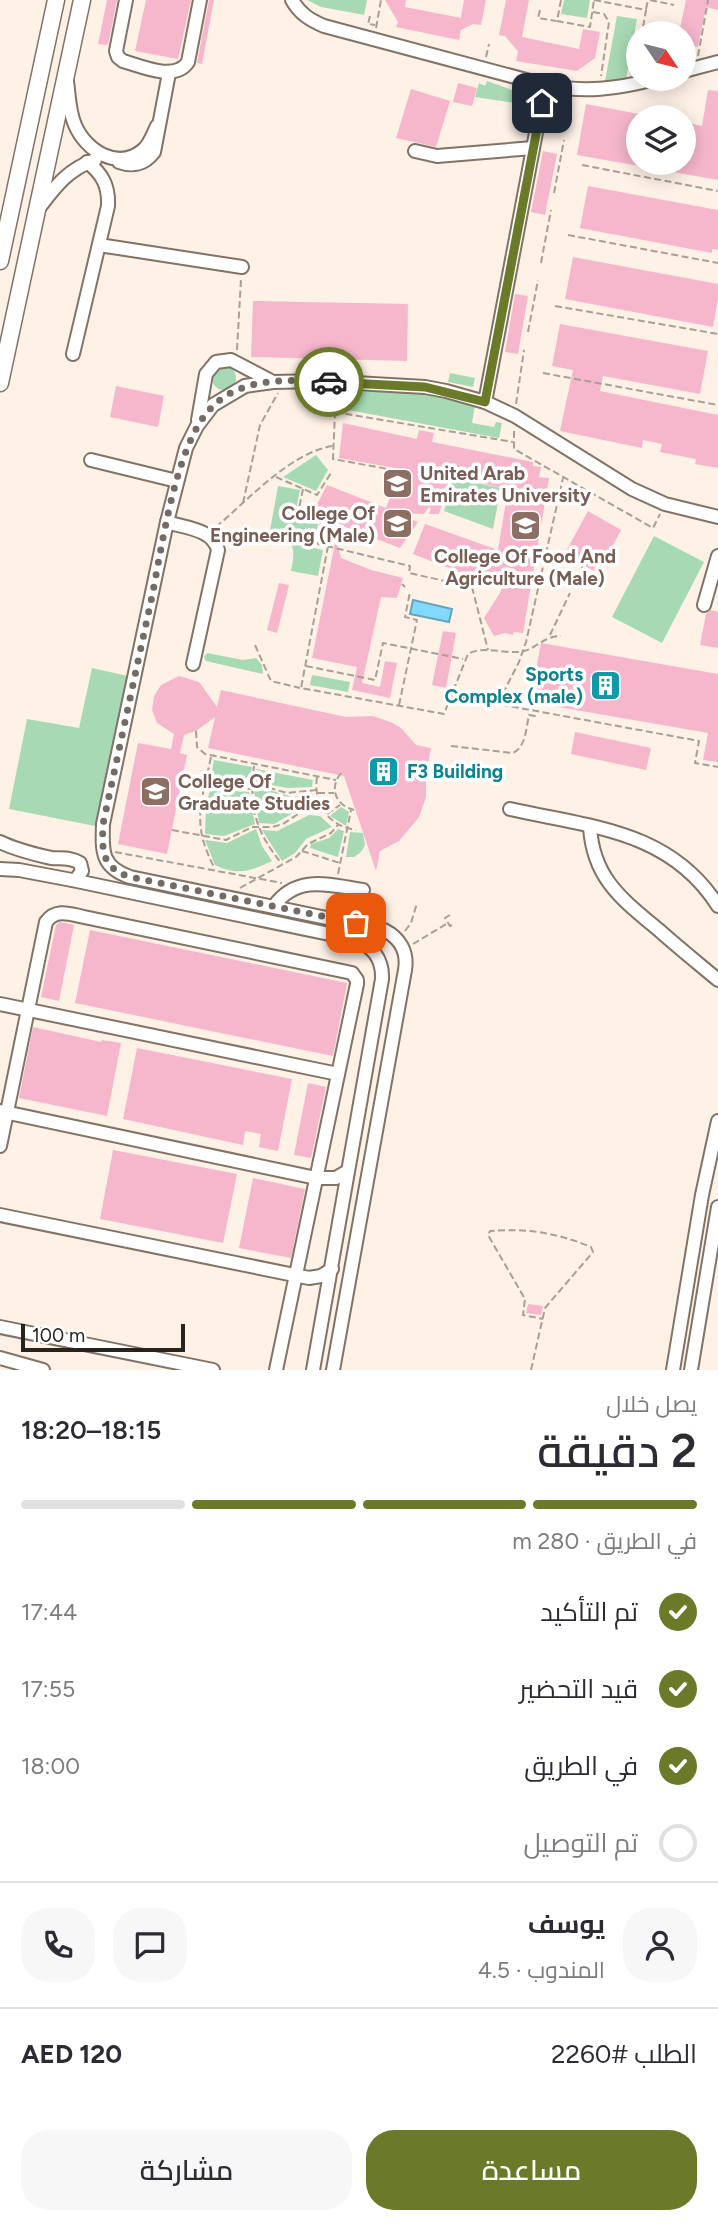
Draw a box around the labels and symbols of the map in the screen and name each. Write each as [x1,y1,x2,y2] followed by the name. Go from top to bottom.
[626,21,696,91] north arrow
[512,73,572,133] pin
[294,347,364,417] courier
[420,462,591,507] place label: United Arab Emirates University
[380,467,414,501] school or university icon: United Arab Emirates University
[210,502,376,547] place label: College Of Engineering (Male)
[381,507,415,541] school or university icon: College Of Engineering (Male)
[508,508,542,542] school or university icon: College Of Food And Agriculture (Male)
[434,545,616,590] place label: College Of Food And Agriculture (Male)
[445,663,583,708] place label: Sports Complex (male)
[589,668,623,702] building icon: Sports Complex (male)
[367,754,401,788] building icon: F3 Building
[407,760,503,783] place label: F3 Building
[178,770,330,815] place label: College Of Graduate Studies
[138,775,172,809] school or university icon: College Of Graduate Studies
[326,893,386,953] pin
[21,1321,186,1353] scale bar

